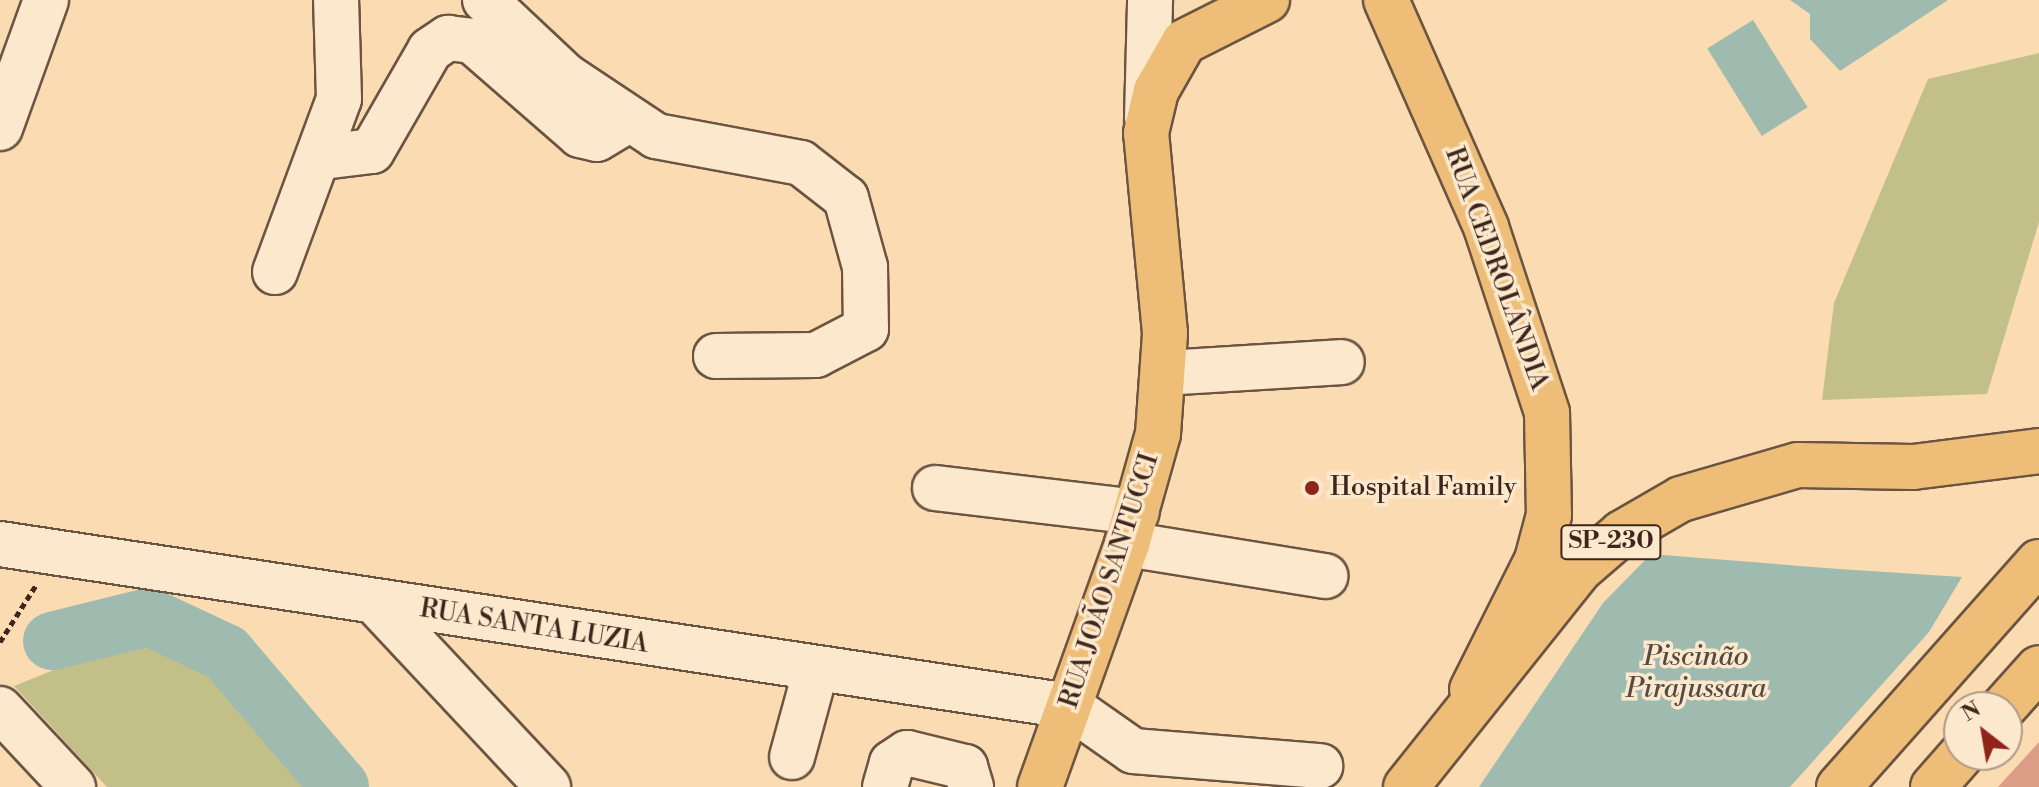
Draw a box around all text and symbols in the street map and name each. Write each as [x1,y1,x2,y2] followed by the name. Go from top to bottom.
[1438,143,1554,395] street label: RUA CEDROLÂNDIA
[1054,450,1166,712] street label: RUA JOÃO SANTUCCI
[1330,472,1516,504] place label: Hospital Family
[1301,477,1323,499] marker: Hospital Family
[1559,522,1663,562] road number: SP-230
[418,594,650,660] street label: RUA SANTA LUZIA
[1626,640,1766,706] water label: Piscinão Pirajussara
[1943,691,2023,771] north arrow
[1957,696,1986,728] text: N

